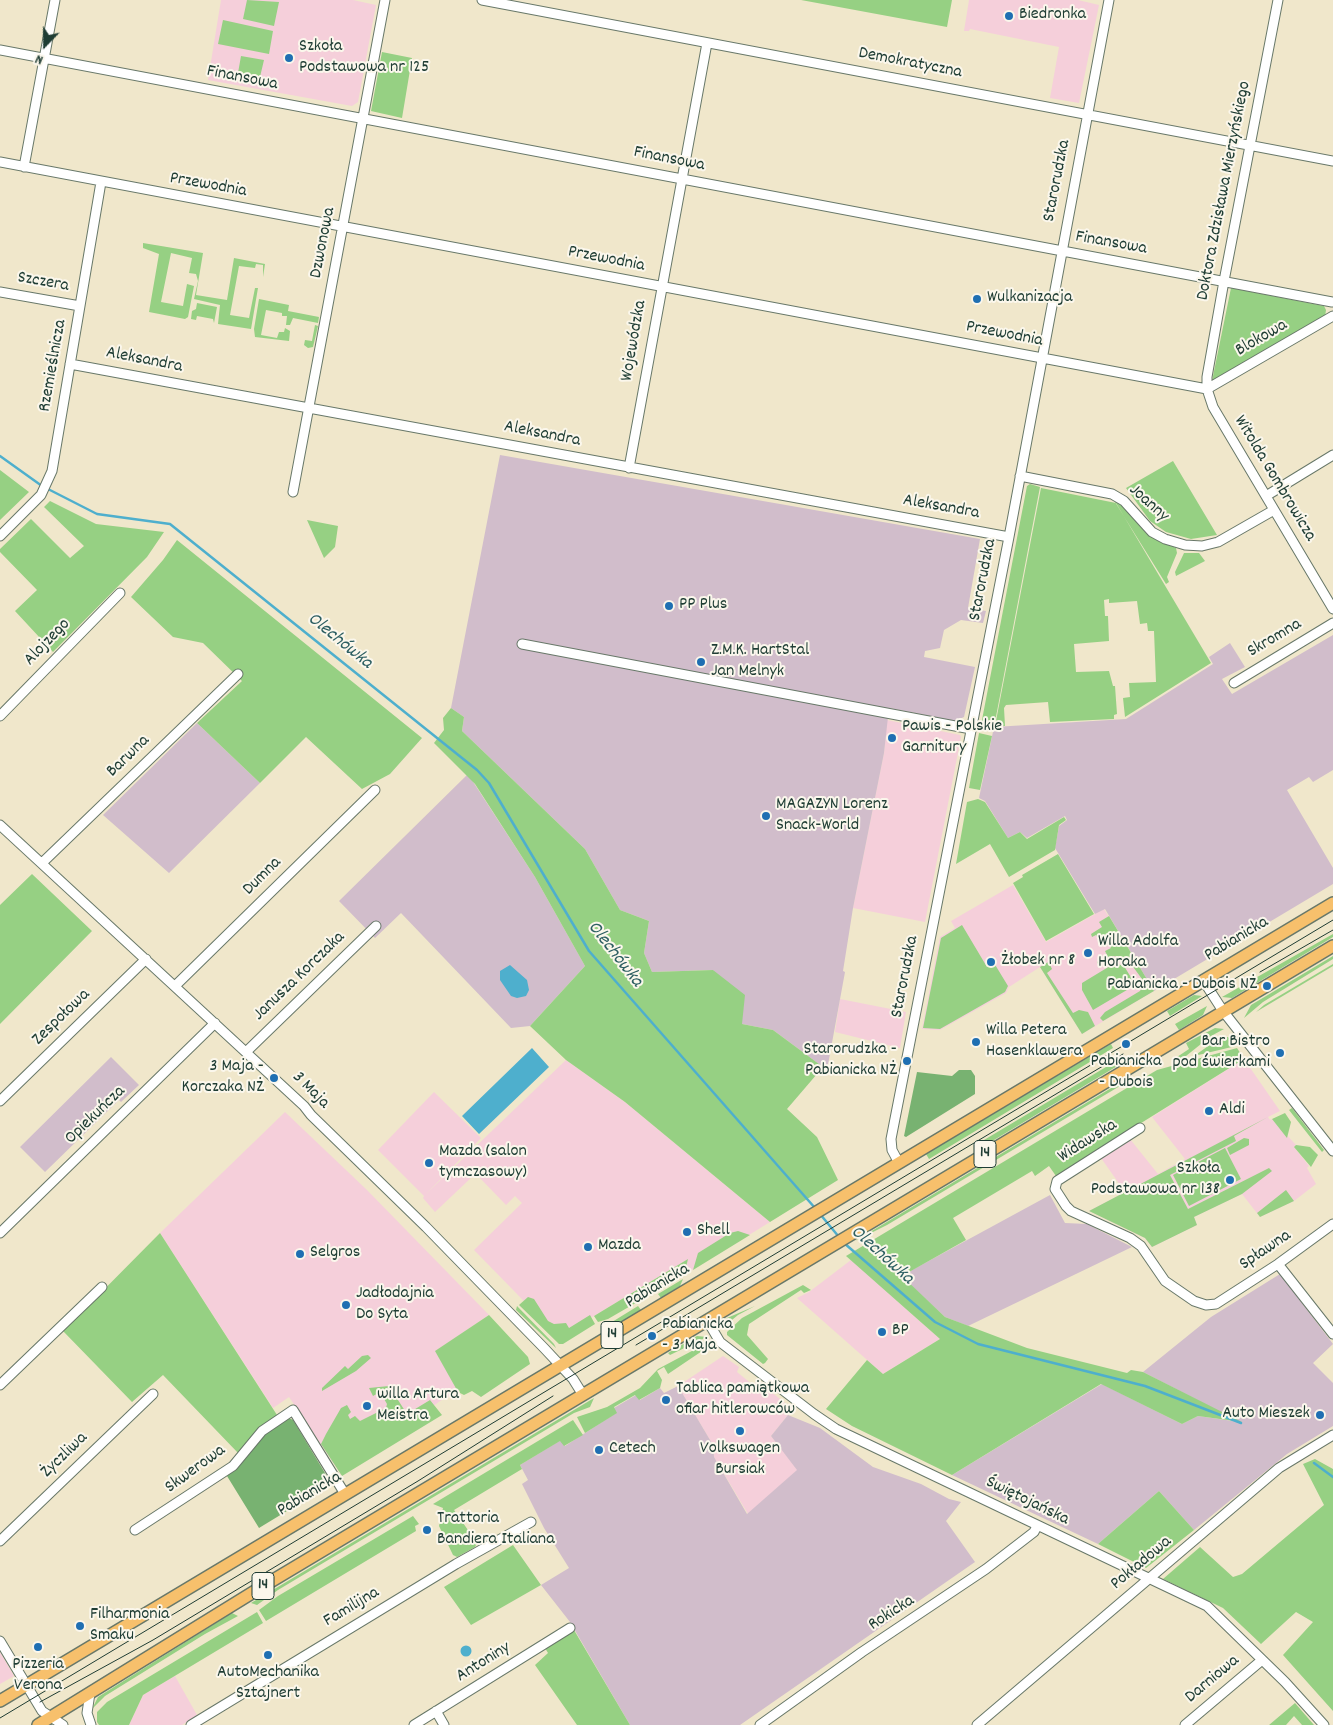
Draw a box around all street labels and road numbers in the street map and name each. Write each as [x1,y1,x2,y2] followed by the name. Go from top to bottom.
[856,43,964,85] street label: Demokratyczna
[205,62,279,96] street label: Finansowa
[1193,80,1257,302] street label: Doktora Zdzisława Mierzyńskiego
[1039,138,1077,224] street label: Starorudzka
[632,143,706,177] street label: Finansowa
[168,169,248,203] street label: Przewodnia
[307,206,341,280] street label: Dzwonowa
[1074,227,1148,261] street label: Finansowa
[566,242,646,278] street label: Przewodnia
[16,268,70,298] street label: Szczera
[617,299,653,383] street label: Wojewódzka
[1232,316,1292,362] street label: Blokowa
[964,317,1044,353] street label: Przewodnia
[35,318,73,414] street label: Rzemieślnicza
[104,343,184,379] street label: Aleksandra
[1228,412,1320,546] street label: Witolda Gombrowicza
[502,417,582,453] street label: Aleksandra
[1123,480,1173,528] street label: Joanny
[901,491,981,525] street label: Aleksandra
[965,537,1003,623] street label: Starorudzka
[20,615,76,671] street label: Alojzego
[1244,615,1306,663] street label: Skromna
[103,731,155,783] street label: Barwna
[239,853,287,901] street label: Dumna
[1201,913,1273,967] street label: Pabianicka
[250,928,350,1026] street label: Janusza Korczaka
[887,934,925,1020] street label: Starorudzka
[28,985,96,1051] street label: Zespołowa
[287,1068,333,1114] street label: 3 Maja
[61,1082,131,1150] street label: Opiekuńcza
[1055,1115,1121,1169] street label: Widawska
[974,1140,996,1168] road number: 14
[1236,1226,1296,1276] street label: Spławna
[622,1260,694,1314] street label: Pabianicka
[601,1322,623,1348] road number: 14
[37,1428,93,1484] street label: Życzliwa
[162,1441,230,1499] street label: Skwerowa
[274,1468,346,1522] street label: Pabianicka
[982,1473,1072,1531] street label: Świętojańska
[1107,1532,1177,1596] street label: Pokładowa
[252,1572,274,1600] road number: 14
[320,1583,384,1633] street label: Familijna
[865,1591,919,1637] street label: Rokicka
[453,1638,515,1688] street label: Antoniny
[1182,1651,1244,1709] street label: Darniowa

